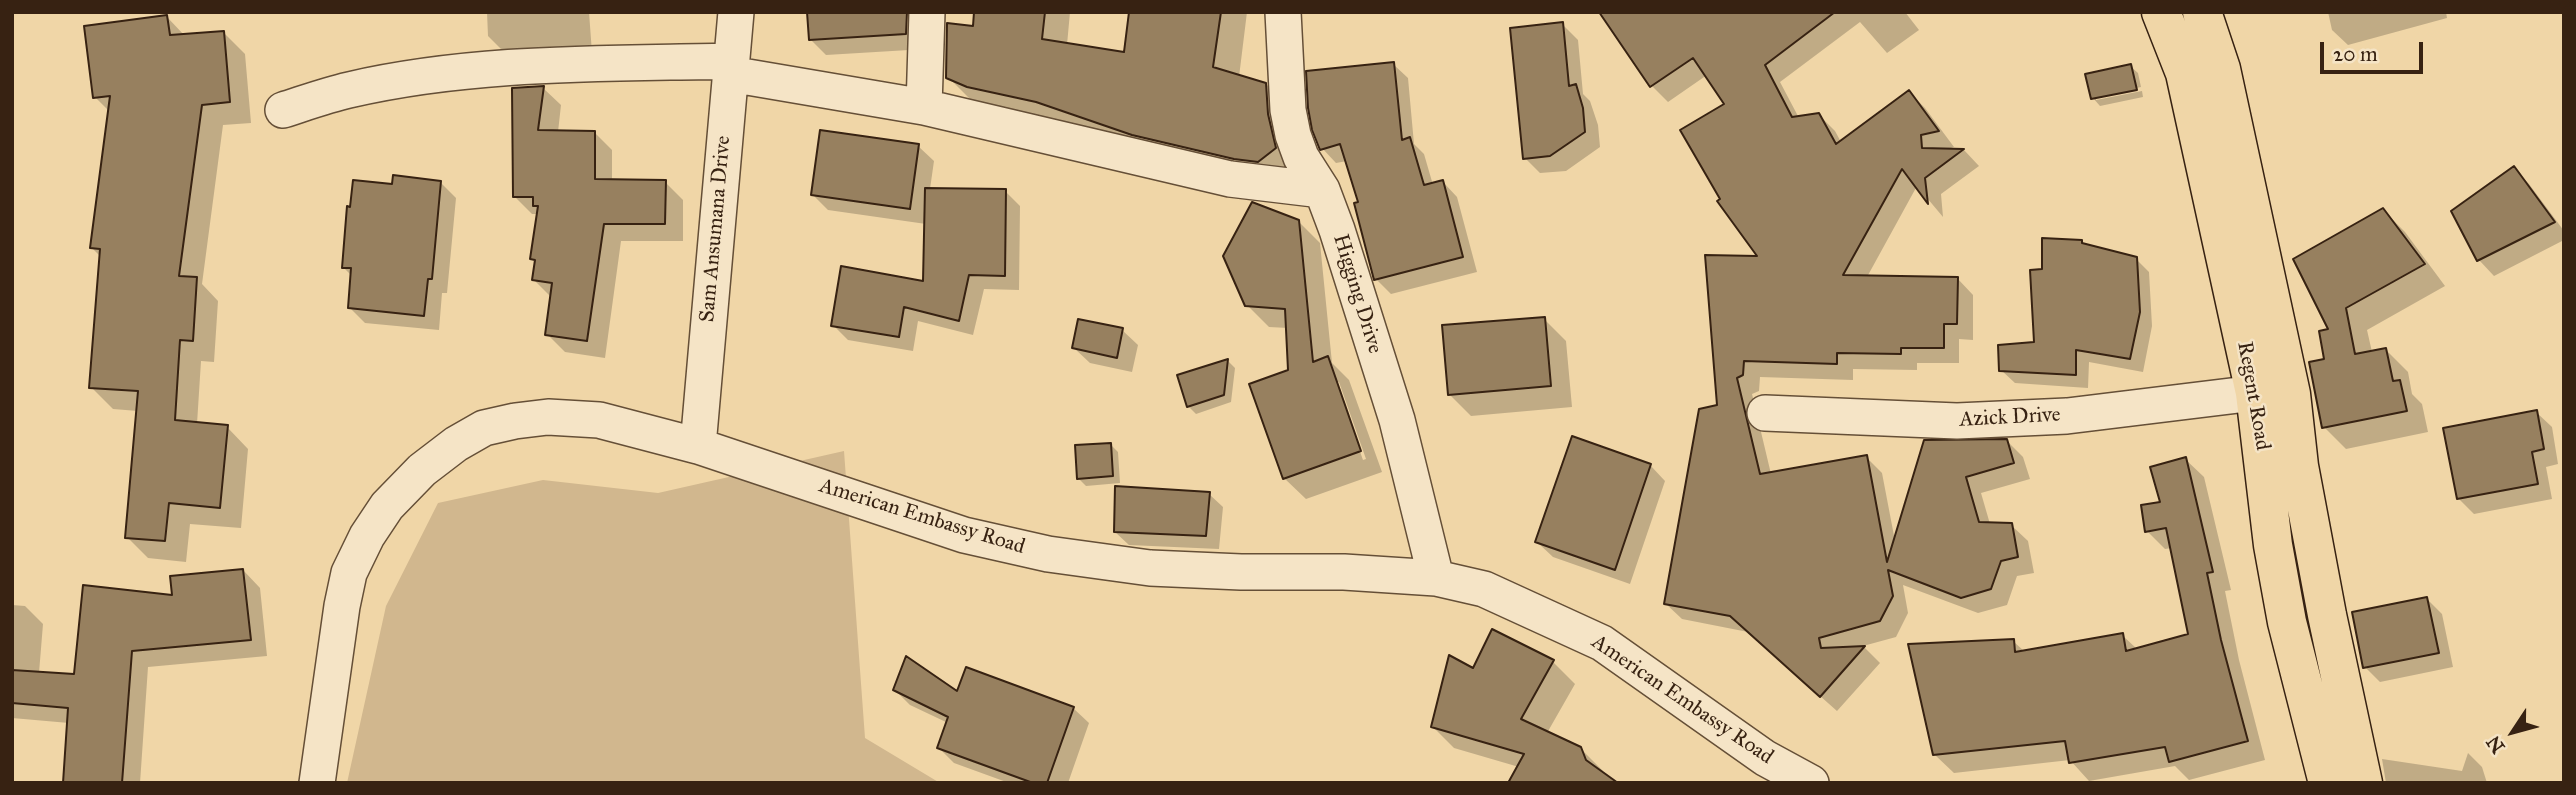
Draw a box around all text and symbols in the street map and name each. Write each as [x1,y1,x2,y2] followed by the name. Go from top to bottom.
[2324,28,2427,72] scale bar
[2333,41,2378,67] text: 20 m
[695,135,737,323] street label: Sam Ansumana Drive
[1327,231,1387,357] street label: Higging Drive
[2231,340,2275,452] street label: Regent Road
[1959,403,2061,433] street label: Azick Drive
[816,474,1028,560] street label: American Embassy Road
[1586,630,1778,770] street label: American Embassy Road
[2478,697,2548,767] north arrow
[2482,731,2510,758] text: N

